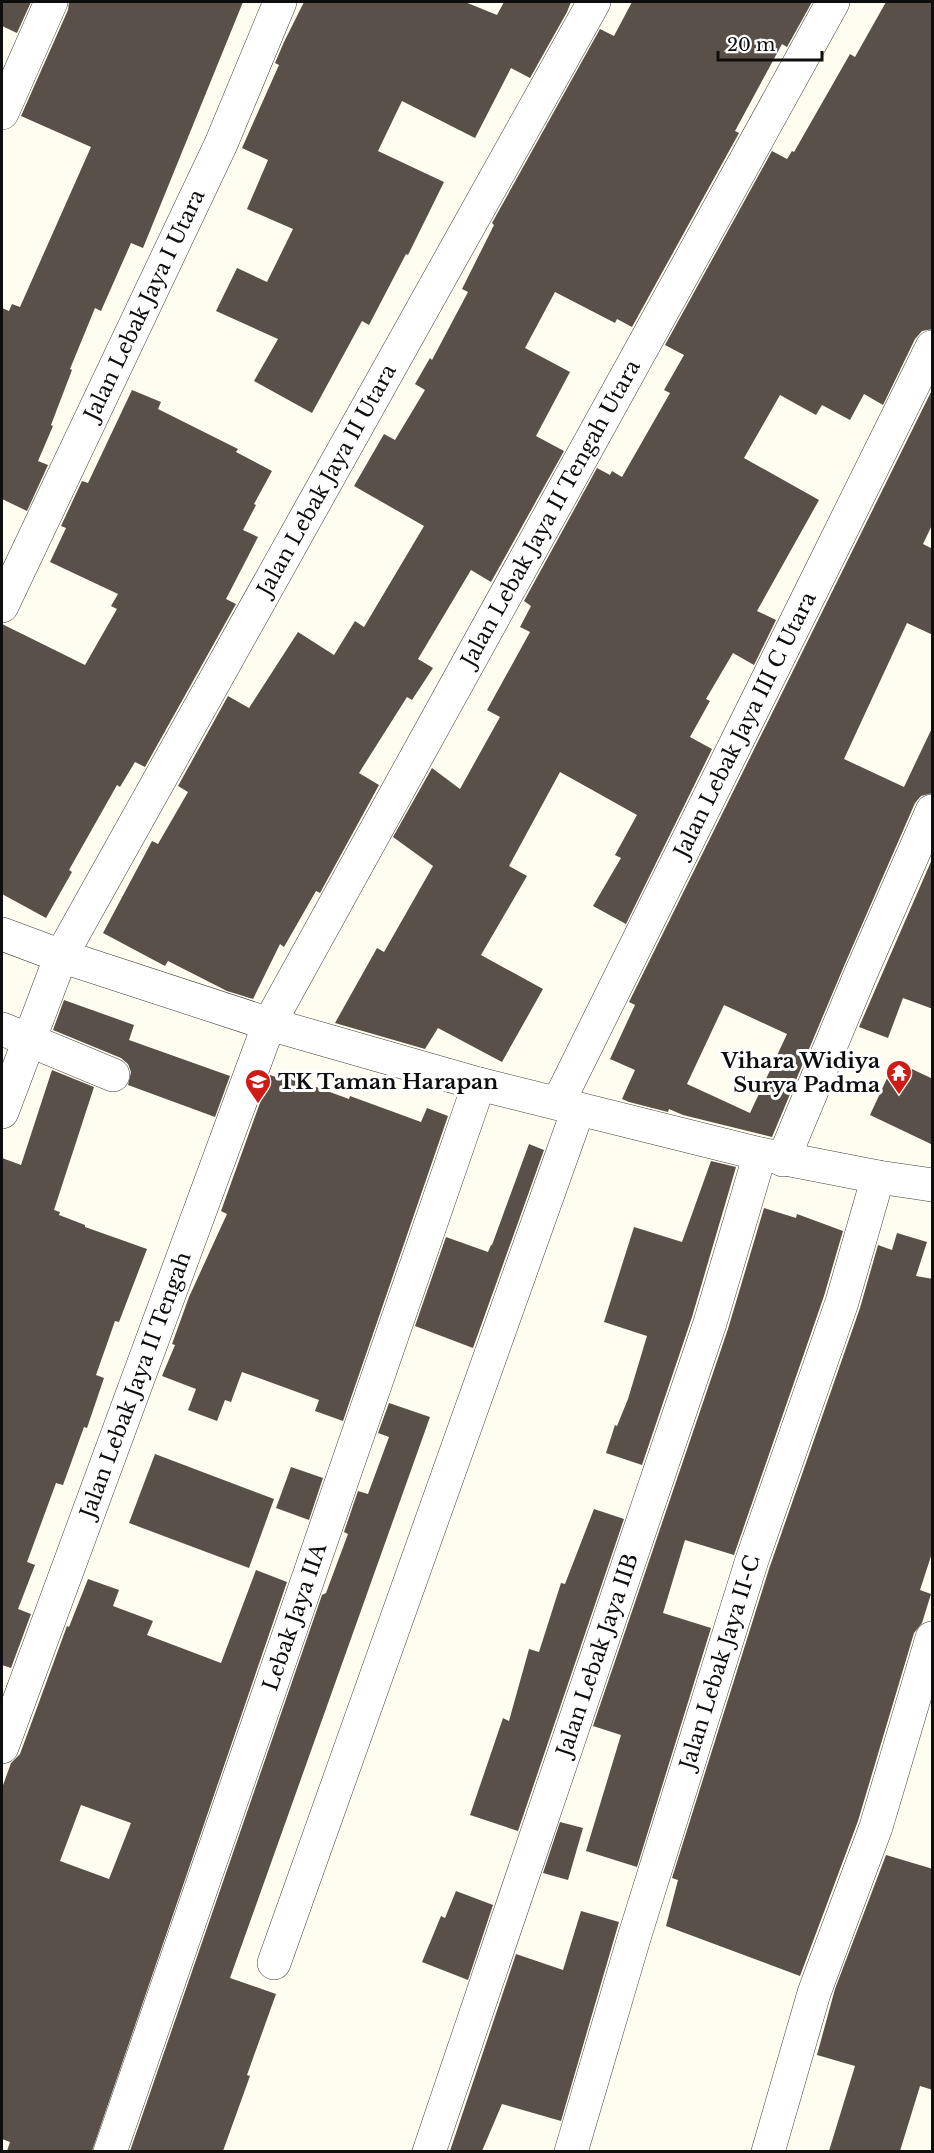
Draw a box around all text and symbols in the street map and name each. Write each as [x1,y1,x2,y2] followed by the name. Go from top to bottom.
[718,24,822,62] scale bar
[727,34,775,56] text: 20 m
[78,185,211,427] street label: Jalan Lebak Jaya I Utara
[454,355,646,674] street label: Jalan Lebak Jaya II Tengah Utara
[250,359,402,603] street label: Jalan Lebak Jaya II Utara
[667,587,822,864] street label: Jalan Lebak Jaya III C Utara
[720,1048,880,1098] place label: Vihara Widiya Surya Padma
[884,1058,914,1096] temple icon: Vihara Widiya Surya Padma
[243,1067,273,1105] school or university icon: TK Taman Harapan
[278,1069,498,1095] place label: TK Taman Harapan
[74,1248,197,1524] street label: Jalan Lebak Jaya II Tengah
[257,1539,333,1694] street label: Lebak Jaya IIA
[550,1550,644,1762] street label: Jalan Lebak Jaya IIB
[674,1552,766,1775] street label: Jalan Lebak Jaya II-C

